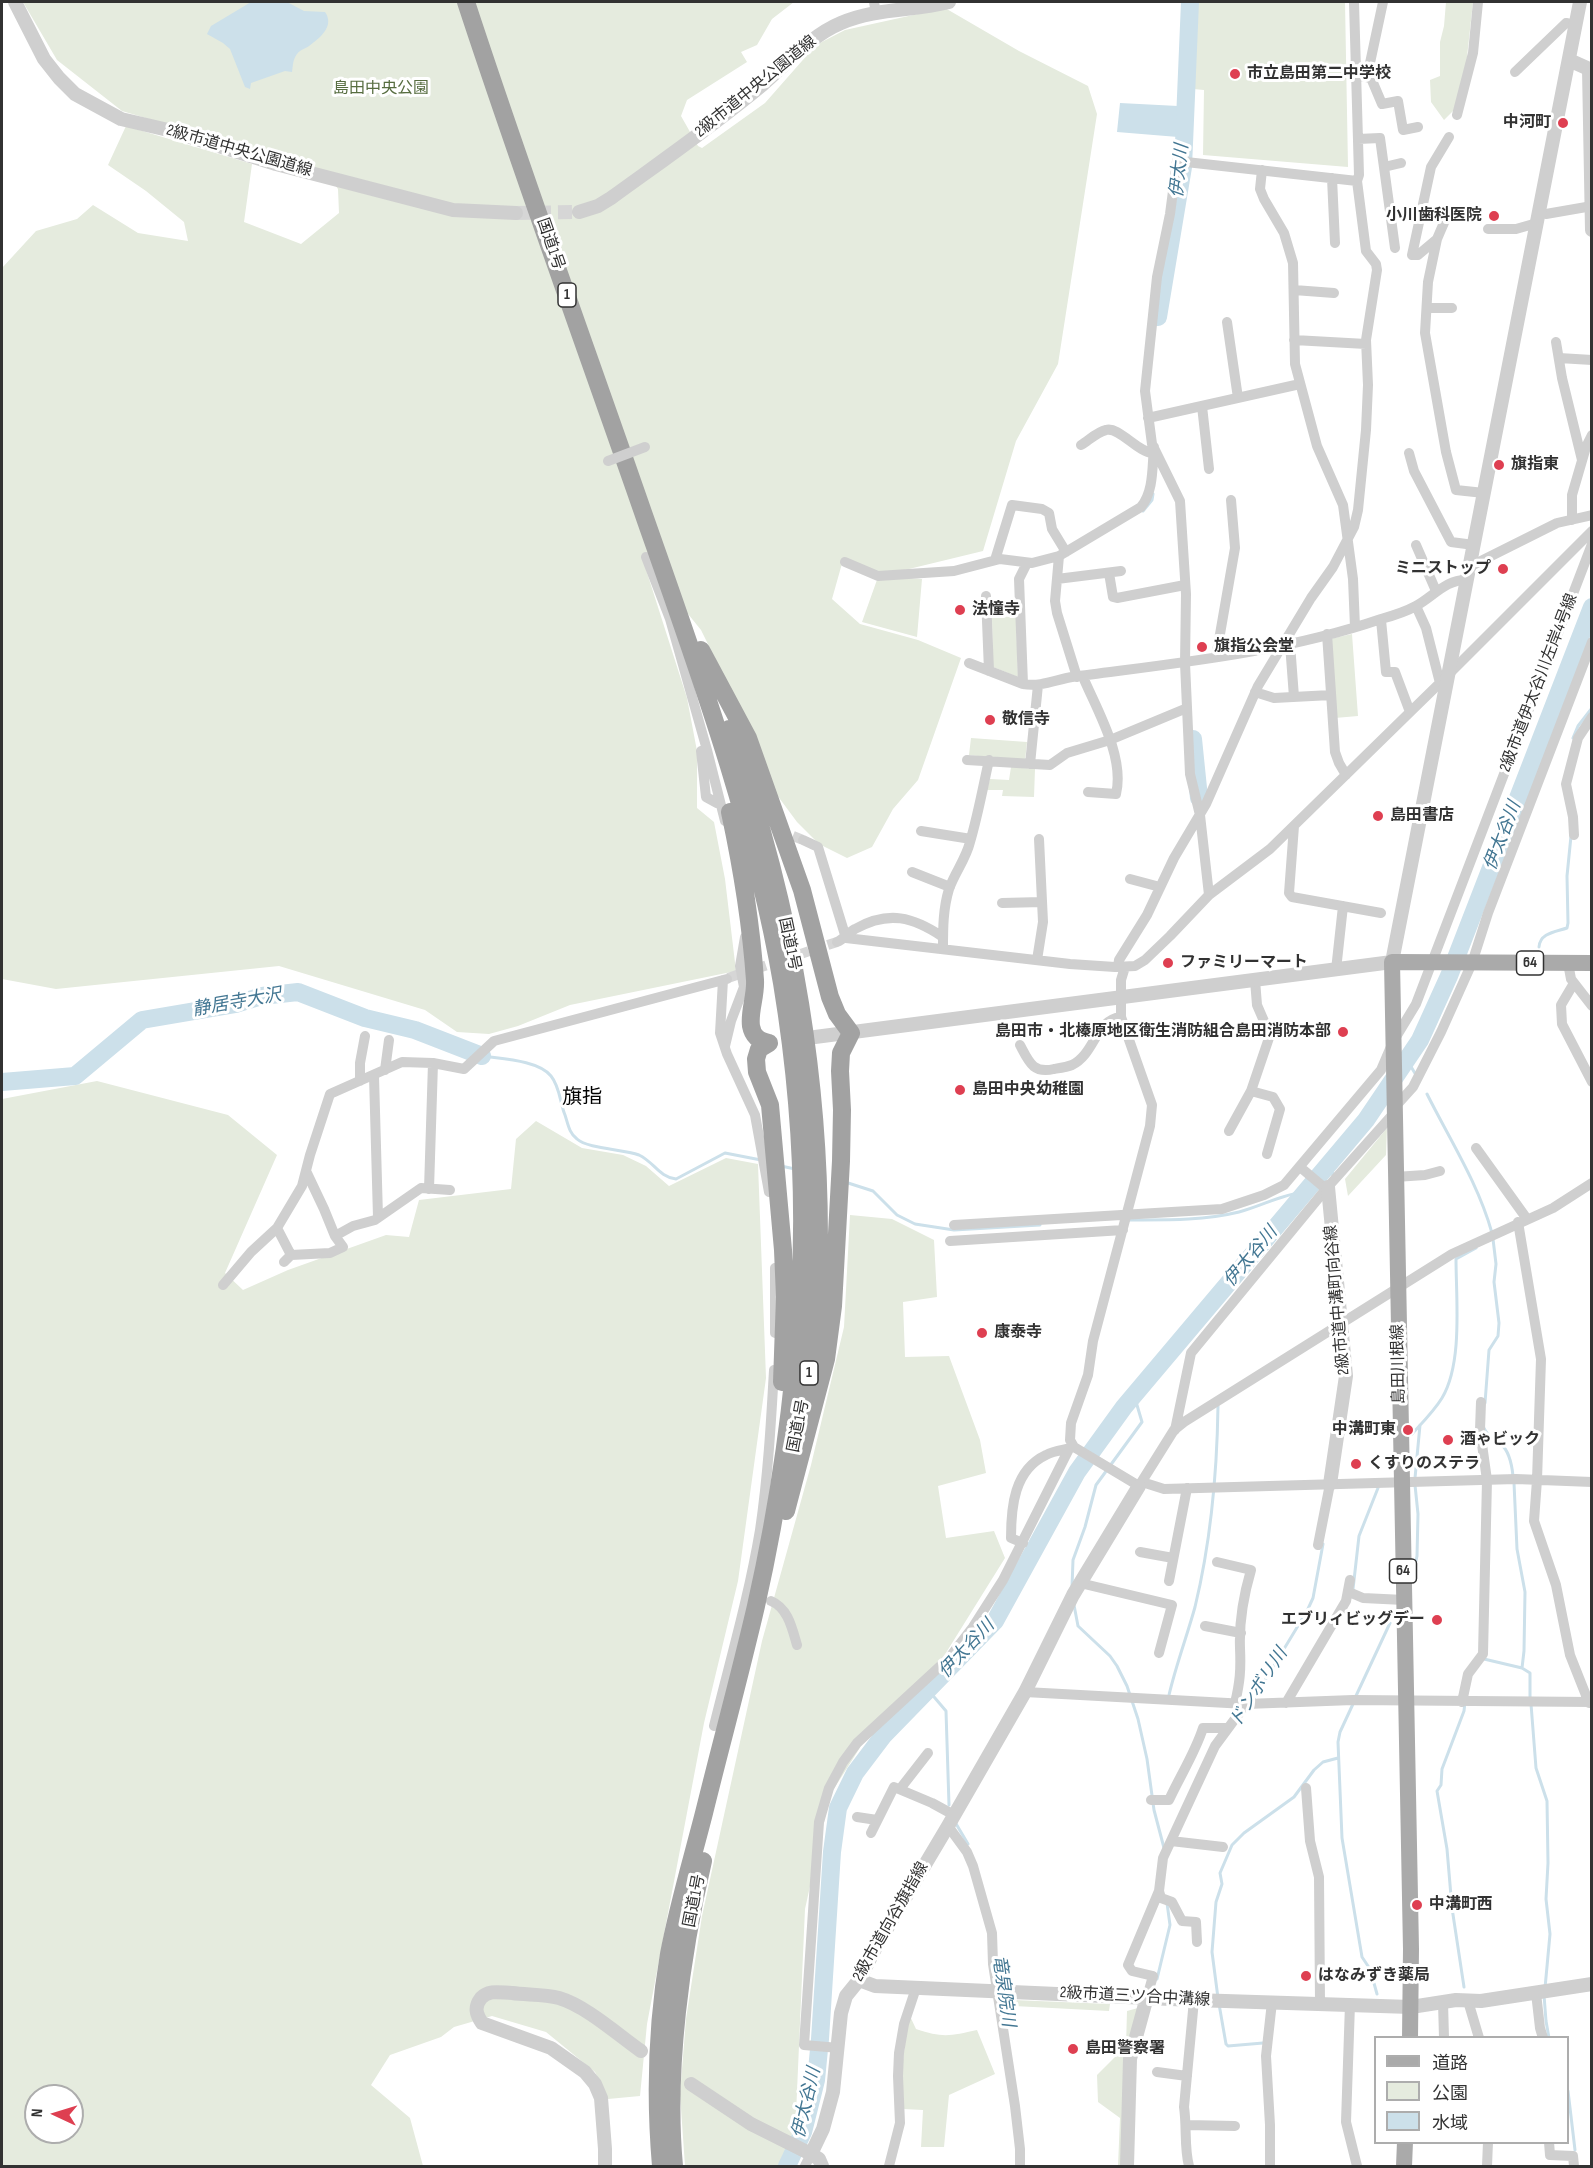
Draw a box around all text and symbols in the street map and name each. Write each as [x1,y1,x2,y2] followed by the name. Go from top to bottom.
[691,32,821,142] street label: 2級市道中央公園道線
[1247,64,1391,84] place label: 市立島田第二中学校
[1228,67,1242,81] marker: 市立島田第二中学校
[333,79,429,99] park label: 島田中央公園
[1503,113,1551,133] place label: 中河町
[1556,116,1570,130] marker: 中河町
[164,121,314,181] street label: 2級市道中央公園道線
[1166,143,1194,199] water label: 伊太川
[1386,206,1482,226] place label: 小川歯科医院
[1487,209,1501,223] marker: 小川歯科医院
[532,216,568,272] street label: 国道1号
[558,283,576,307] road number: 1
[1511,455,1559,475] place label: 旗指東
[1492,458,1506,472] marker: 旗指東
[1395,559,1491,579] place label: ミニストップ
[1496,562,1510,576] marker: ミニストップ
[1496,591,1582,775] street label: 2級市道伊太谷川左岸4号線
[972,600,1020,620] place label: 法憧寺
[953,603,967,617] marker: 法憧寺
[1214,637,1294,657] place label: 旗指公会堂
[1195,640,1209,654] marker: 旗指公会堂
[1002,710,1050,730] place label: 敬信寺
[983,713,997,727] marker: 敬信寺
[1480,799,1526,873] water label: 伊太谷川
[1390,806,1454,826] place label: 島田書店
[1371,809,1385,823] marker: 島田書店
[774,916,804,972] street label: 国道1号
[1516,951,1544,975] road number: 64
[1180,953,1308,973] place label: ファミリーマート
[1161,956,1175,970] marker: ファミリーマート
[191,985,283,1021] water label: 静居寺大沢
[995,1022,1331,1042] place label: 島田市・北榛原地区衛生消防組合島田消防本部
[1336,1025,1350,1039] marker: 島田市・北榛原地区衛生消防組合島田消防本部
[972,1080,1084,1100] place label: 島田中央幼稚園
[953,1083,967,1097] marker: 島田中央幼稚園
[562,1086,602,1110] district label: 旗指
[1220,1222,1282,1292] water label: 伊太谷川
[1322,1224,1354,1376] street label: 2級市道中溝町向谷線
[994,1323,1042,1343] place label: 康泰寺
[1389,1324,1409,1404] street label: 島田川根線
[975,1326,989,1340] marker: 康泰寺
[800,1361,818,1385] road number: 1
[784,1398,814,1454] street label: 国道1号
[1332,1420,1396,1440] place label: 中溝町東
[1401,1423,1415,1437] marker: 中溝町東
[1460,1430,1540,1450] place label: 酒ゃビック
[1441,1433,1455,1447] marker: 酒ゃビック
[1368,1454,1480,1474] place label: くすりのステラ
[1349,1457,1363,1471] marker: くすりのステラ
[1390,1559,1416,1583] road number: 64
[1281,1610,1425,1630] place label: エブリィビッグデー
[1430,1613,1444,1627] marker: エブリィビッグデー
[935,1615,999,1683] water label: 伊太谷川
[1225,1644,1293,1732] water label: ドンボリ川
[849,1859,933,1985] street label: 2級市道向谷旗指線
[680,1873,710,1929] street label: 国道1号
[1429,1895,1493,1915] place label: 中溝町西
[1410,1898,1424,1912] marker: 中溝町西
[987,1954,1019,2028] water label: 竜泉院川
[1318,1966,1430,1986] place label: はなみずき薬局
[1299,1969,1313,1983] marker: はなみずき薬局
[1059,1983,1211,2011] street label: 2級市道三ツ合中溝線
[1374,2036,1569,2144] legend
[1085,2039,1165,2059] place label: 島田警察署
[1066,2042,1080,2056] marker: 島田警察署
[1432,2053,1468,2074] text: 道路
[788,2065,826,2141] water label: 伊太谷川
[1432,2083,1468,2104] text: 公園
[24,2084,84,2144] north arrow
[28,2108,47,2118] text: N
[1432,2113,1468,2134] text: 水域

